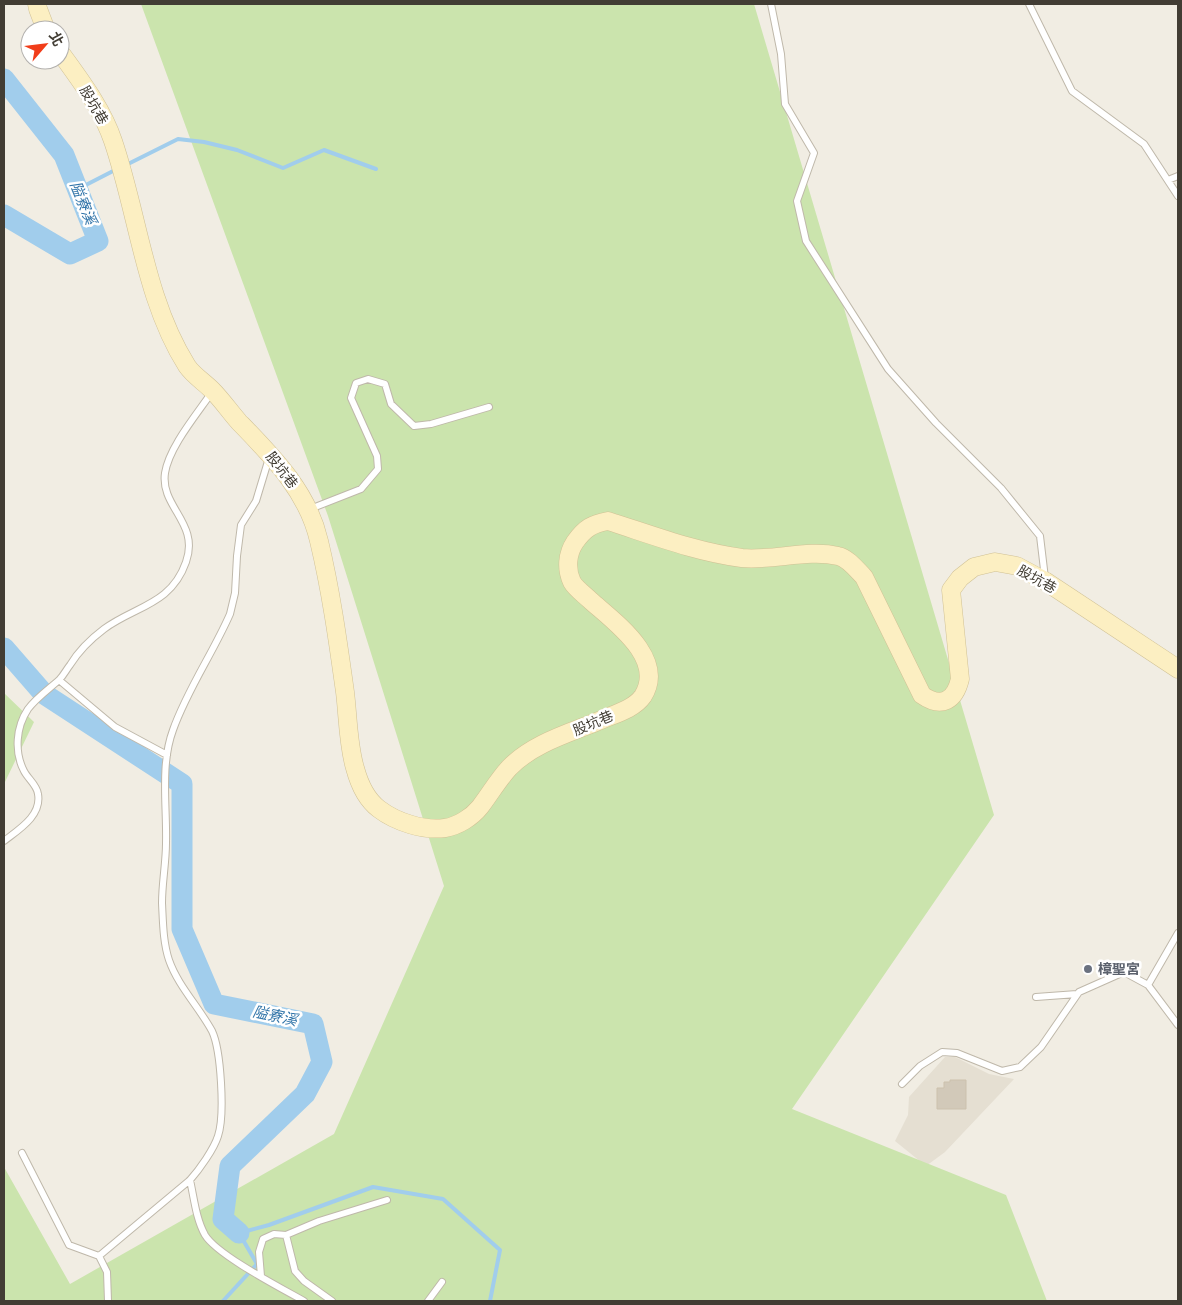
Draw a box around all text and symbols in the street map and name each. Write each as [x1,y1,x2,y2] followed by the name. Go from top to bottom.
[20,20,70,70] north arrow
[46,28,68,49] text: 北
[77,82,112,127] street label: 股坑巷
[67,178,101,229] water label: 隘寮溪
[263,448,302,491] street label: 股坑巷
[1015,561,1060,596] street label: 股坑巷
[570,707,615,739] street label: 股坑巷
[1098,960,1140,977] place label: 樟聖宮
[1082,963,1094,975] marker: 樟聖宮
[251,1002,301,1029] water label: 隘寮溪

